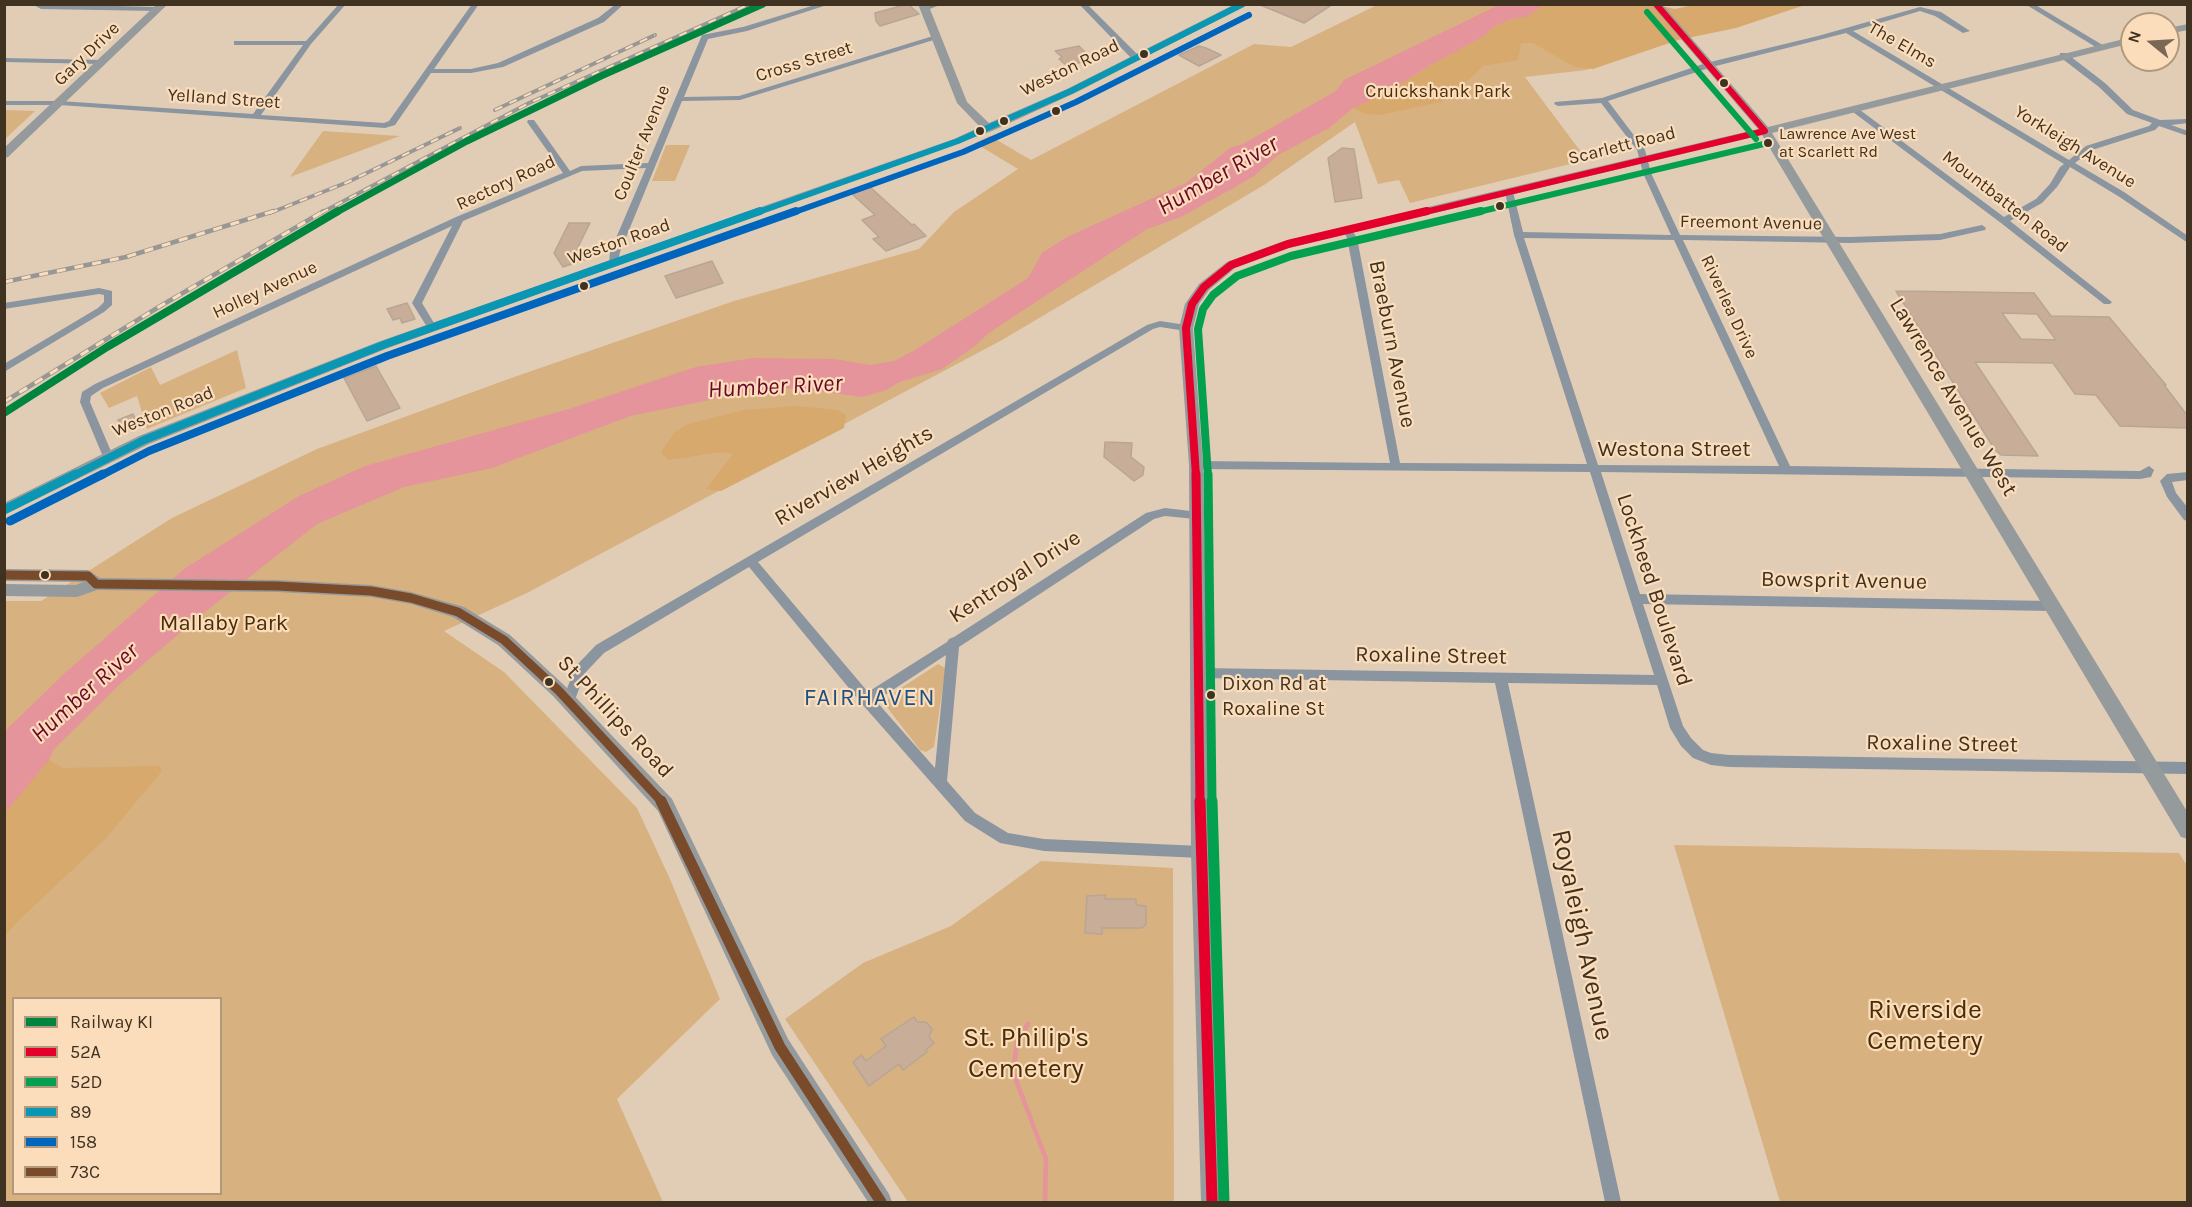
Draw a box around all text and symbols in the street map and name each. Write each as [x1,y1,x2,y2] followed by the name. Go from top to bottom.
[2120,12,2180,72] north arrow
[1864,17,1940,73] street label: The Elms
[50,18,124,90] street label: Gary Drive
[2123,29,2145,45] text: N
[1017,35,1123,101] street label: Weston Road
[753,37,855,87] street label: Cross Street
[1138,48,1150,60] unlabelled marker
[1718,77,1730,89] unlabelled marker
[1365,81,1511,103] park label: Cruickshank Park
[609,82,675,204] street label: Coulter Avenue
[167,84,281,114] street label: Yelland Street
[2010,101,2140,193] street label: Yorkleigh Avenue
[1050,105,1062,117] unlabelled marker
[998,115,1010,127] unlabelled marker
[1566,122,1678,170] street label: Scarlett Road
[1779,124,1916,162] place label: Lawrence Ave West at Scarlett Rd
[974,125,986,137] unlabelled marker
[1152,130,1284,222] water label: Humber River
[1762,137,1774,149] marker: Lawrence Ave West at Scarlett Rd
[1938,146,2072,258] street label: Mountbatten Road
[453,151,559,215] street label: Rectory Road
[1494,200,1506,212] unlabelled marker
[1680,211,1822,235] street label: Freemont Avenue
[565,214,673,270] street label: Weston Road
[1696,252,1762,362] street label: Riverlea Drive
[209,256,321,324] street label: Holley Avenue
[1363,258,1421,430] street label: Braeburn Avenue
[578,280,590,292] unlabelled marker
[1883,293,2023,501] street label: Lawrence Avenue West
[707,369,843,405] water label: Humber River
[109,382,217,442] street label: Weston Road
[770,420,938,532] street label: Riverview Heights
[1597,437,1751,463] street label: Westona Street
[1610,490,1698,690] street label: Lockheed Boulevard
[944,525,1086,629] street label: Kentroyal Drive
[1761,566,1927,596] street label: Bowsprit Avenue
[39,569,51,581] unlabelled marker
[160,611,288,637] park label: Mallaby Park
[25,637,145,749] water label: Humber River
[1355,641,1507,671] street label: Roxaline Street
[551,650,679,784] street label: St Phillips Road
[1222,672,1327,719] place label: Dixon Rd at Roxaline St
[543,676,555,688] unlabelled marker
[804,684,936,712] district label: FAIRHAVEN
[1205,689,1217,701] marker: Dixon Rd at Roxaline St
[1866,729,2018,759] street label: Roxaline Street
[1544,826,1620,1044] street label: Royaleigh Avenue
[1867,994,1983,1057] park label: Riverside Cemetery
[12,997,222,1195] legend
[70,1011,153,1033] text: Railway KI
[963,1022,1089,1085] park label: St. Philip's Cemetery
[70,1041,101,1063] text: 52A
[70,1071,102,1093] text: 52D
[70,1101,92,1123] text: 89
[70,1131,97,1153] text: 158
[70,1161,100,1183] text: 73C

